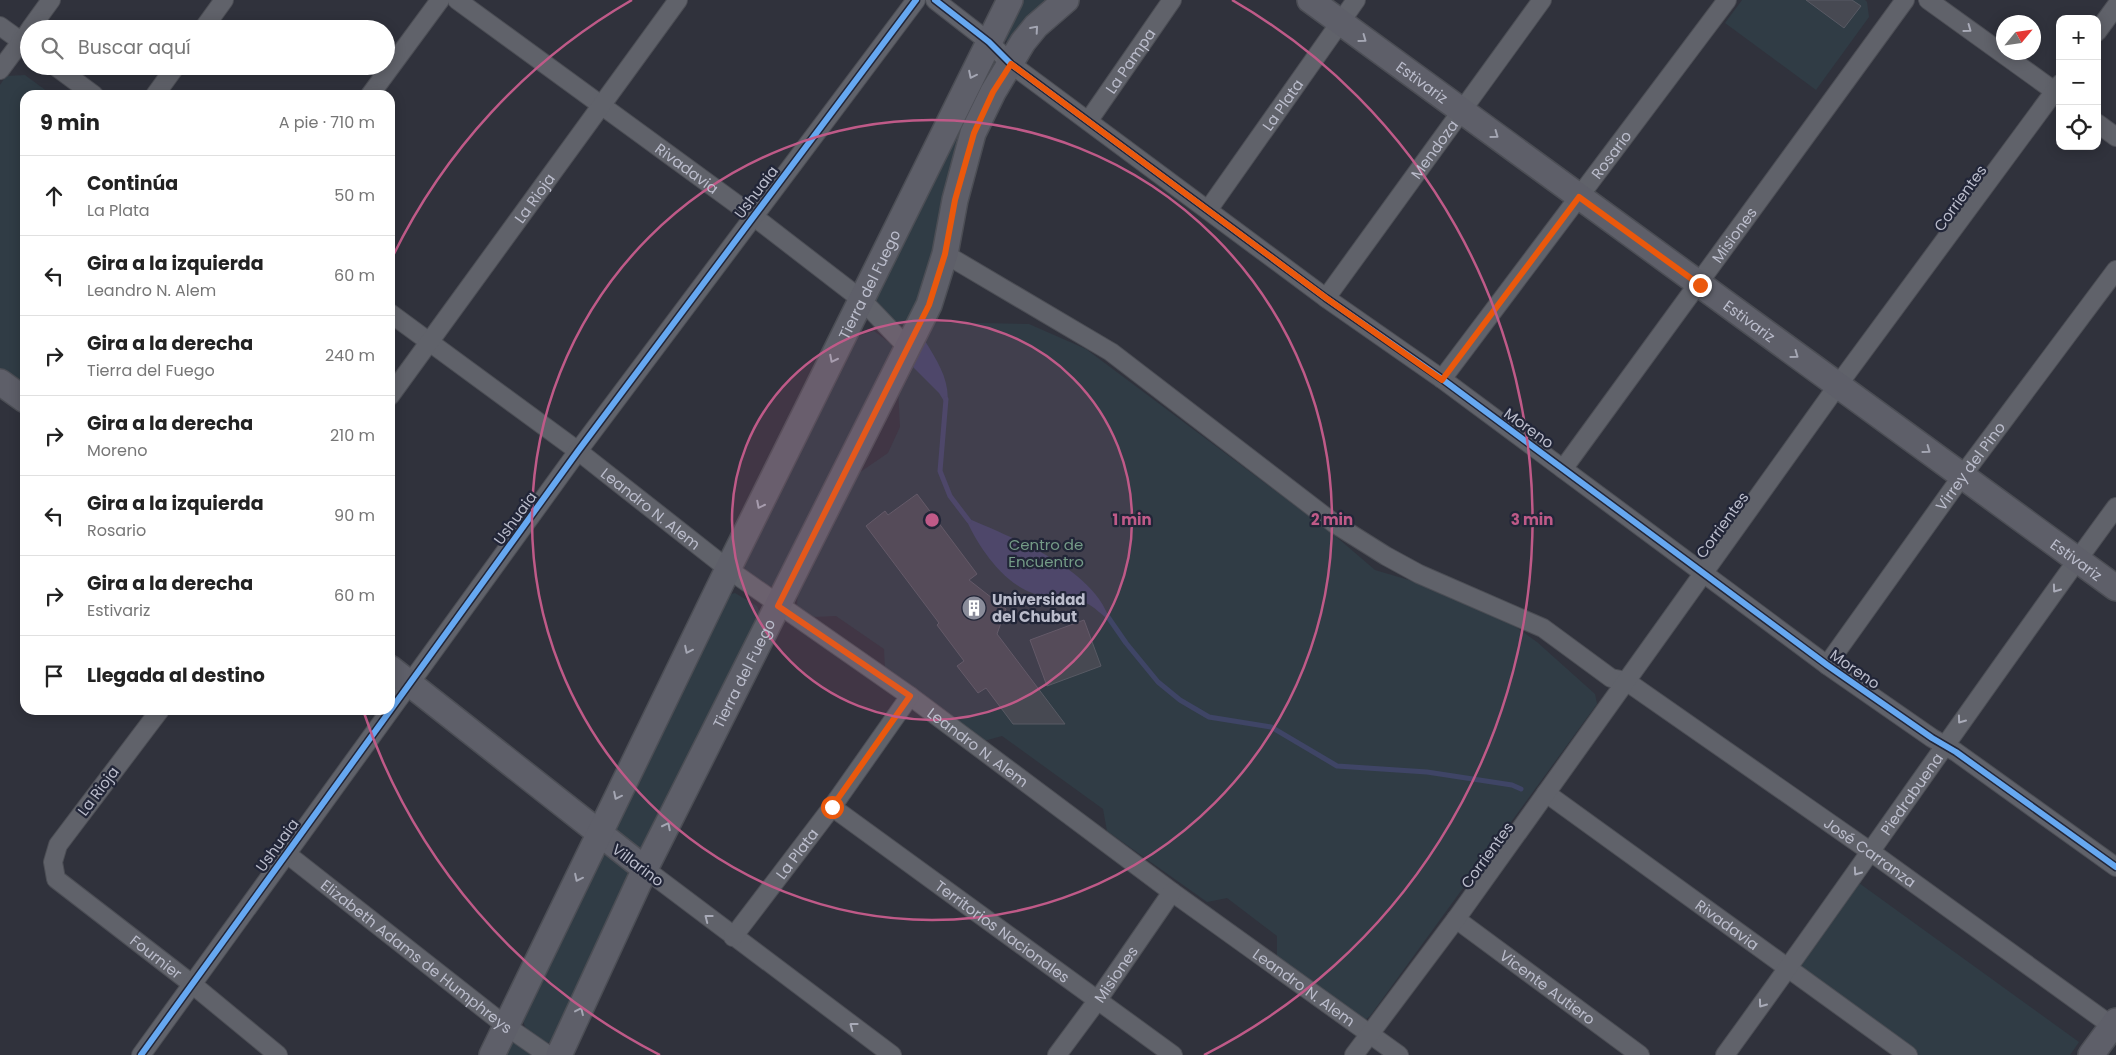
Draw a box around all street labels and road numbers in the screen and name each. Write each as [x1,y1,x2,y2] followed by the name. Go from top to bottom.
[1100,24,1160,98] street label: La Pampa
[1392,56,1453,108] street label: Estivariz
[1257,74,1308,135] street label: La Plata
[1405,115,1463,183] street label: Mendoza
[1586,126,1636,183] street label: Rosario
[651,138,723,198] street label: Rivadavia
[1929,160,1991,236] street label: Corrientes
[729,161,783,223] street label: Ushuaia
[509,169,559,227] street label: La Rioja
[1706,202,1761,267] street label: Misiones
[833,226,905,343] street label: Tierra del Fuego
[1719,295,1780,347] street label: Estivariz
[1500,403,1558,453] street label: Moreno
[1930,417,2010,515] street label: Virrey del Pino
[597,463,705,554] street label: Leandro N. Alem
[489,487,541,549] street label: Ushuaia
[1691,487,1753,563] street label: Corrientes
[2046,533,2107,585] street label: Estivariz
[707,615,780,732] street label: Tierra del Fuego
[1826,644,1884,694] street label: Moreno
[923,702,1033,792] street label: Leandro N. Alem
[1875,748,1948,839] street label: Piedrabuena
[72,762,124,820] street label: La Rioja
[1820,812,1921,892] street label: José Carranza
[251,814,303,876] street label: Ushuaia
[1456,817,1518,893] street label: Corrientes
[770,824,823,883] street label: La Plata
[608,839,668,891] street label: Villarino
[317,874,517,1038] street label: Elizabeth Adams de Humphreys
[931,875,1074,987] street label: Territorios Nacionales
[1691,894,1764,955] street label: Rivadavia
[126,930,187,984] street label: Fournier
[1089,941,1143,1007] street label: Misiones
[1249,943,1360,1031] street label: Leandro N. Alem
[1496,944,1600,1029] street label: Vicente Autiero

